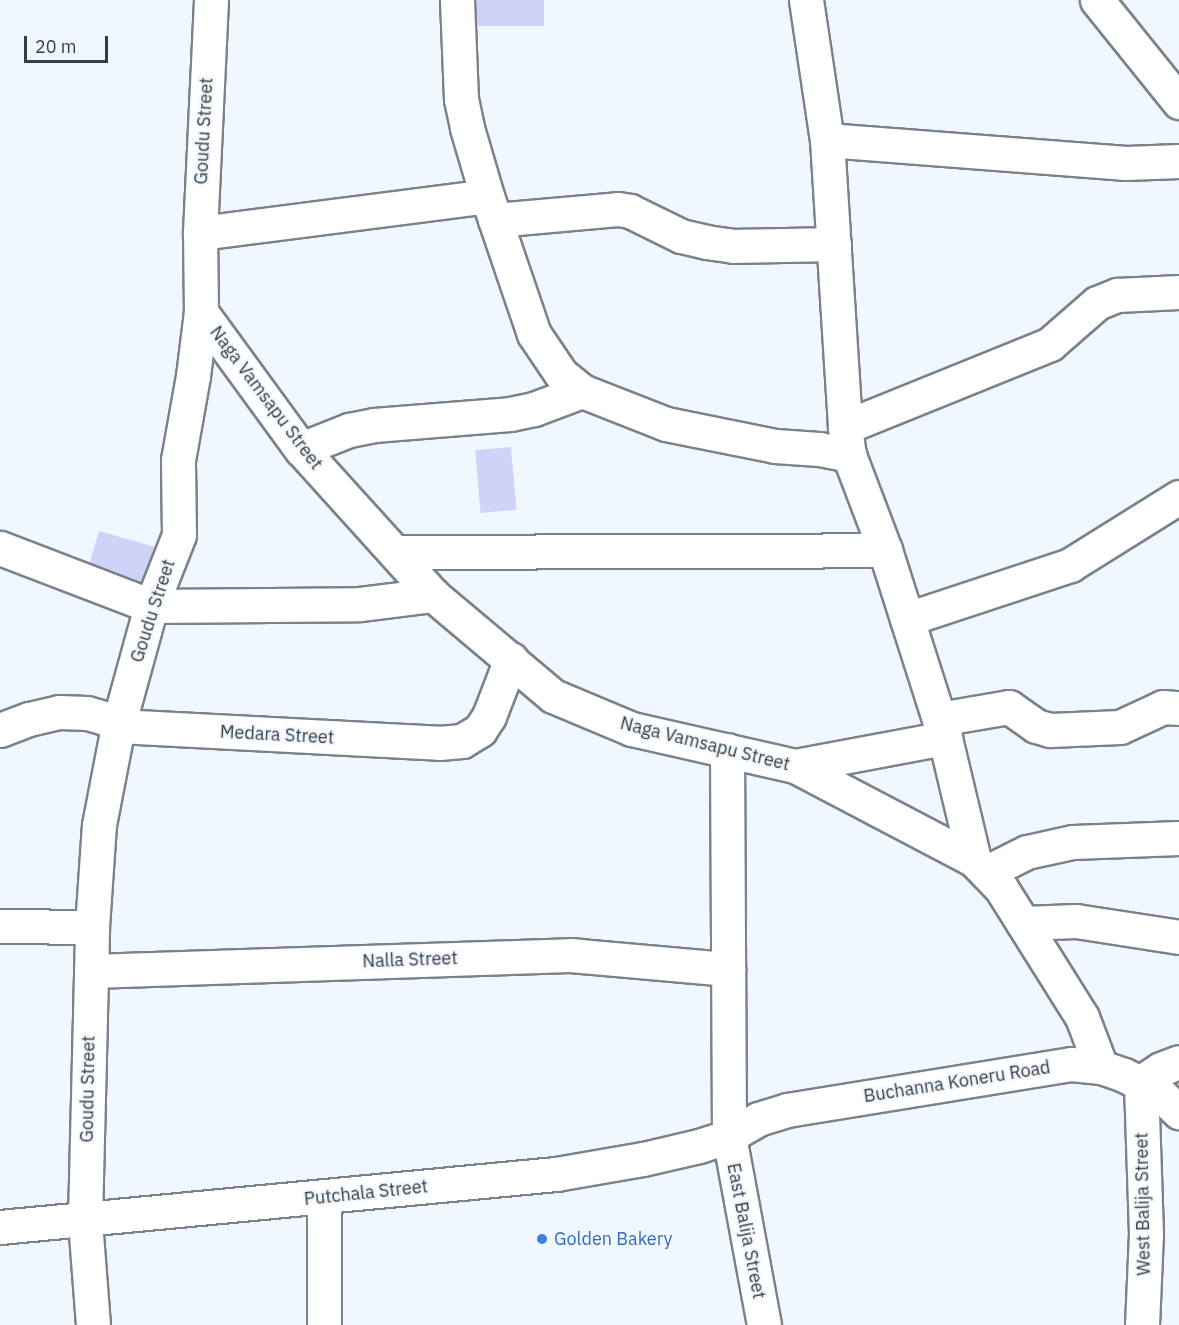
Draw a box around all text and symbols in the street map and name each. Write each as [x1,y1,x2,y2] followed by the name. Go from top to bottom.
[27,24,111,62] scale bar
[35,35,77,58] text: 20 m
[190,77,218,185] street label: Goudu Street
[205,322,327,474] street label: Naga Vamsapu Street
[126,557,180,665] street label: Goudu Street
[618,712,792,776] street label: Naga Vamsapu Street
[219,721,335,749] street label: Medara Street
[362,948,458,972] street label: Nalla Street
[76,1035,100,1143] street label: Goudu Street
[862,1057,1052,1107] street label: Buchanna Koneru Road
[1131,1132,1155,1276] street label: West Balija Street
[722,1161,770,1301] street label: East Balija Street
[303,1176,429,1210] street label: Putchala Street
[554,1228,672,1250] place label: Golden Bakery
[535,1232,549,1246] marker: Golden Bakery

